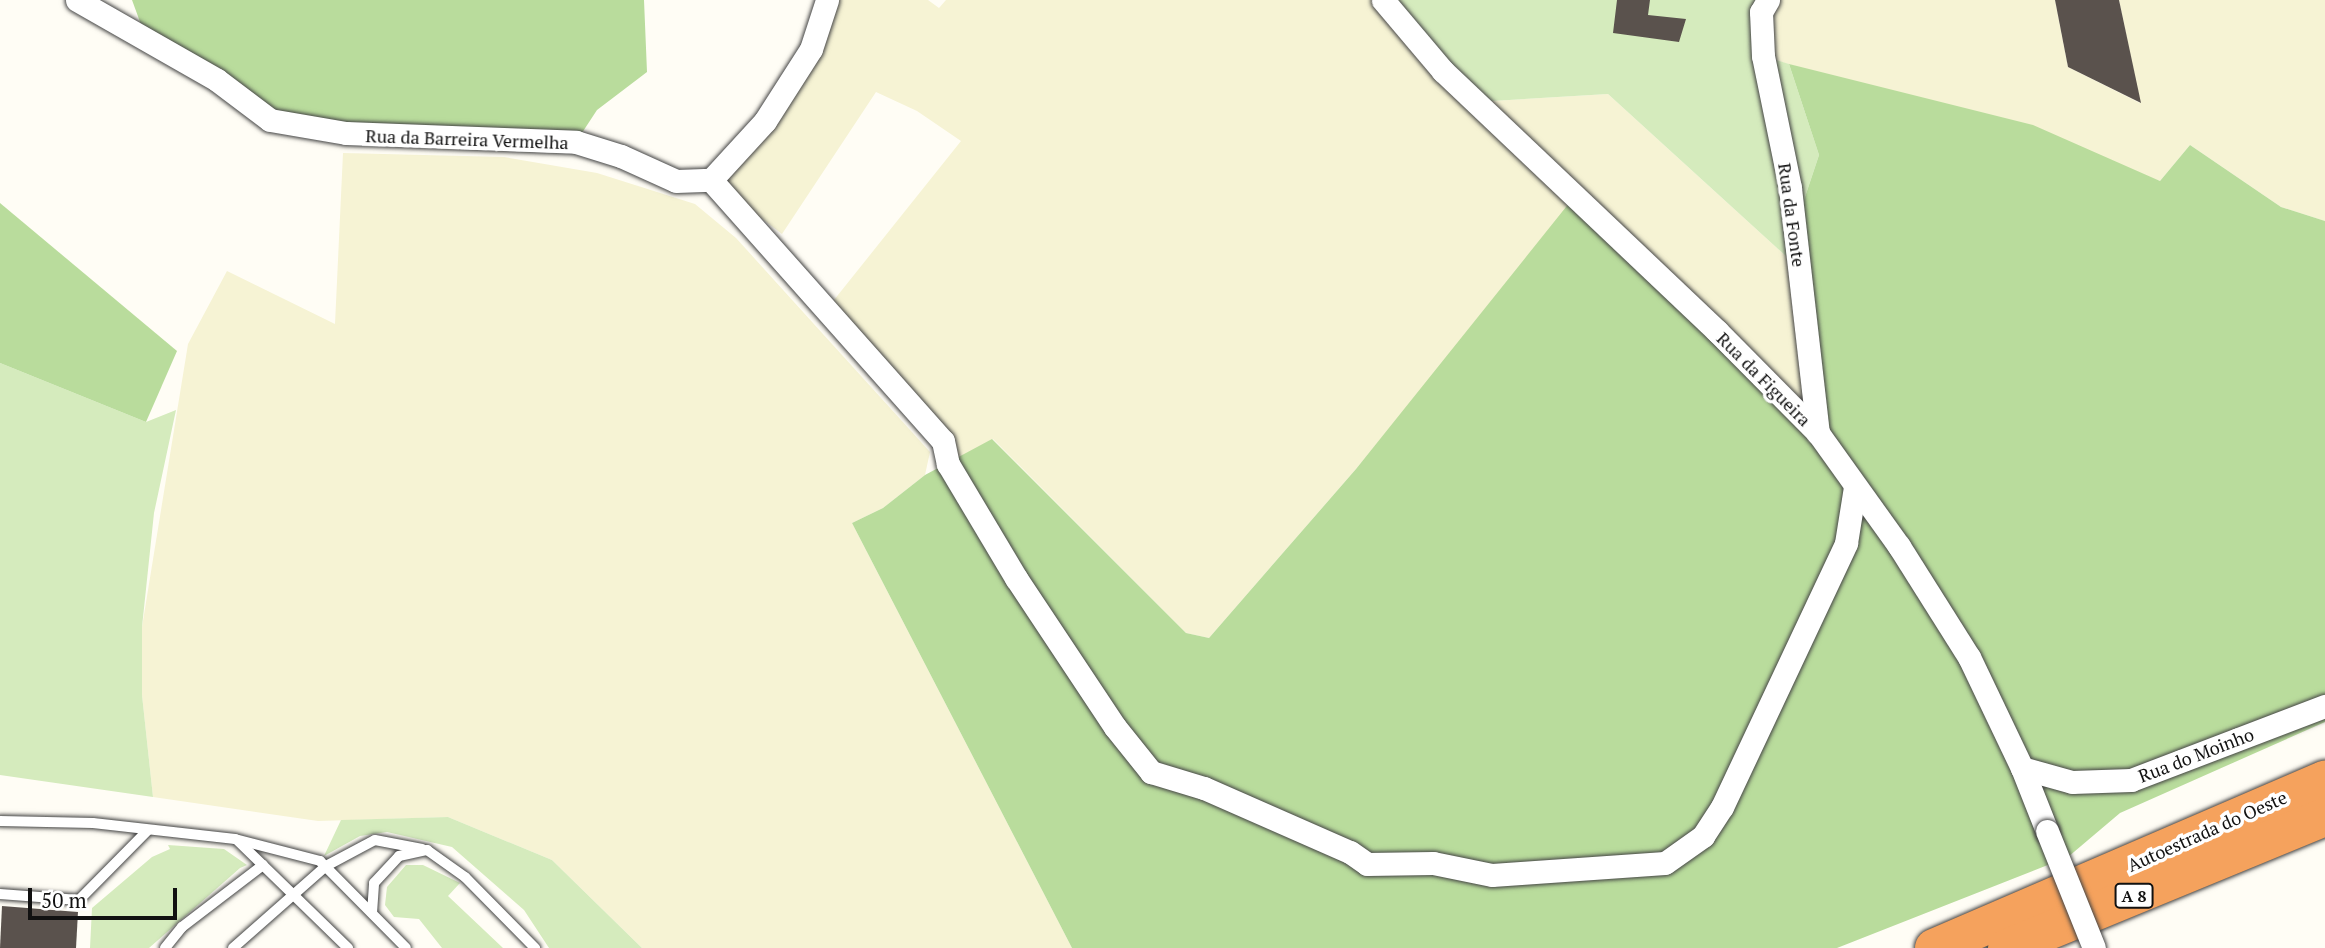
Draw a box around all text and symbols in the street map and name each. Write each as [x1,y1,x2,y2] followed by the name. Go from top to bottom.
[365,125,569,153] street label: Rua da Barreira Vermelha
[1774,162,1810,268] street label: Rua da Fonte
[1712,327,1816,431] street label: Rua da Figueira
[2135,723,2257,787] street label: Rua do Moinho
[2124,786,2290,876] street label: Autoestrada do Oeste
[32,874,180,918] scale bar
[2113,884,2155,908] road number: A 8
[41,886,87,914] text: 50 m

